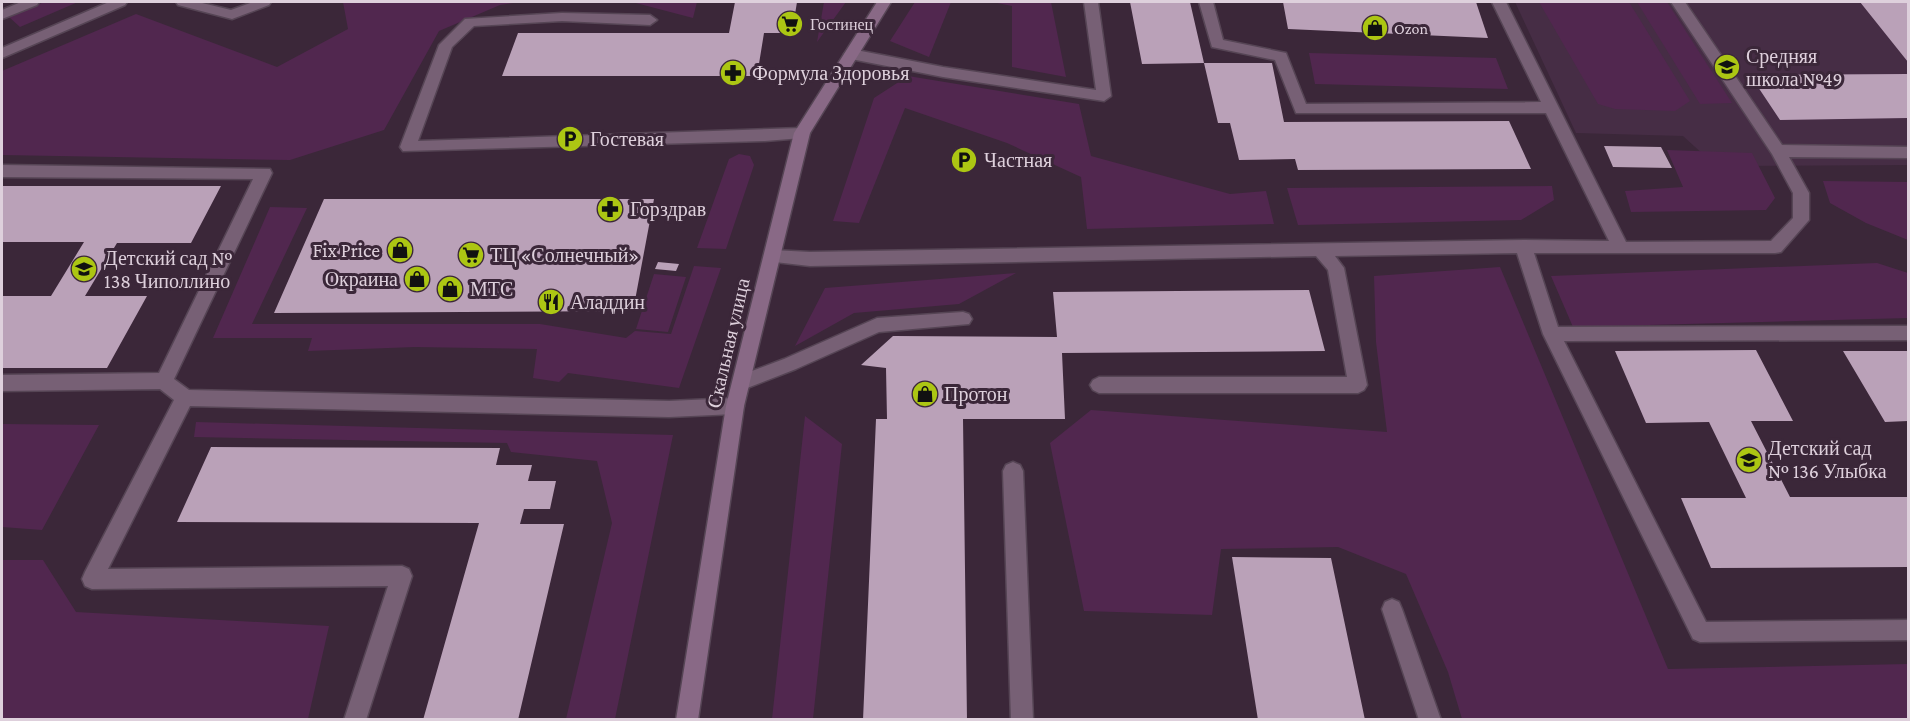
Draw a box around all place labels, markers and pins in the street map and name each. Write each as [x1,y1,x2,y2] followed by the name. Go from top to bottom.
[775,9,805,39] supermarket icon: Гостинец
[1360,13,1390,43] shop icon: Ozon
[810,16,874,34] place label: Гостинец
[1394,20,1428,37] place label: Ozon
[1746,45,1843,90] place label: Средняя школа №49
[1712,52,1742,82] school or university icon: Средняя школа №49
[718,58,748,88] pharmacy icon: Формула Здоровья
[752,62,909,85] place label: Формула Здоровья
[555,124,585,154] parking icon: Гостевая
[590,128,664,150] place label: Гостевая
[949,145,979,175] parking icon: Частная
[984,149,1052,171] place label: Частная
[595,194,625,224] pharmacy icon: Горздрав
[630,198,706,221] place label: Горздрав
[385,235,415,265] shop icon: Fix Price
[313,239,380,261] place label: Fix Price
[456,240,486,270] supermarket icon: ТЦ «Солнечный»
[490,244,639,267] place label: ТЦ «Солнечный»
[104,247,232,292] place label: Детский сад № 138 Чиполлино
[69,254,99,284] school or university icon: Детский сад № 138 Чиполлино
[402,264,432,294] shop icon: Окраина
[325,268,398,291] place label: Окраина
[435,274,465,304] shop icon: МТС
[470,278,513,300] place label: МТС
[536,287,566,317] restaurant icon: Аладдин
[570,291,645,314] place label: Аладдин
[910,379,940,409] shop icon: Протон
[944,383,1008,406] place label: Протон
[1768,437,1887,482] place label: Детский сад № 136 Улыбка
[1734,445,1764,475] school or university icon: Детский сад № 136 Улыбка

